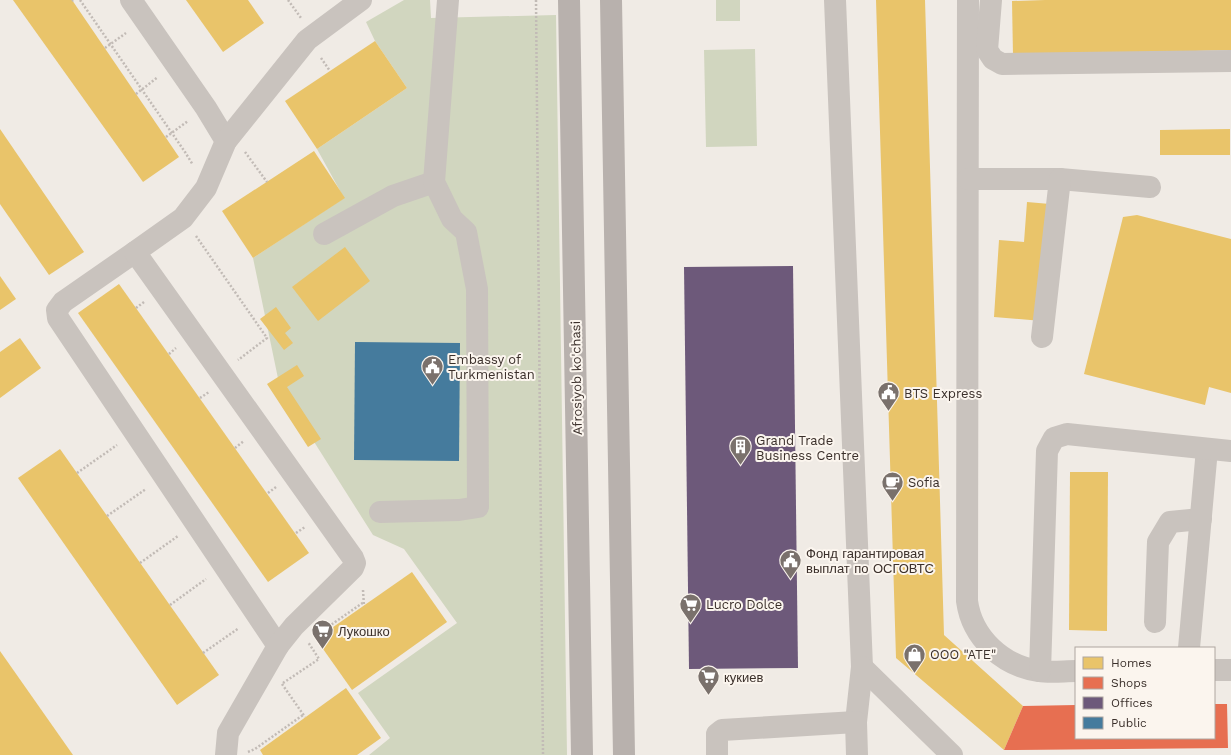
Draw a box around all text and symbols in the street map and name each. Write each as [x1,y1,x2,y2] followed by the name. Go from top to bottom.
[568,321,585,435] street label: Afrosiyob ko'chasi
[448,352,535,382] place label: Embassy of Turkmenistan
[419,353,445,386] public building icon: Embassy of Turkmenistan
[876,380,902,413] public building icon: BTS Express
[904,386,982,401] place label: BTS Express
[756,433,859,463] place label: Grand Trade Business Centre
[728,434,754,467] building icon: Grand Trade Business Centre
[879,469,905,502] cafe icon: Sofia
[908,475,941,490] place label: Sofia
[806,546,934,576] place label: Фонд гарантировая выплат по ОСГОВТС
[777,547,803,580] public building icon: Фонд гарантировая выплат по ОСГОВТС
[678,591,704,624] supermarket icon: Lucro Dolce
[706,597,782,612] place label: Lucro Dolce
[310,618,336,651] supermarket icon: Лукошко
[338,624,390,639] place label: Лукошко
[902,641,928,674] shop icon: OOO "ATE"
[930,647,996,662] place label: OOO "ATE"
[1075,647,1215,739] legend
[1111,656,1152,670] text: Homes
[695,664,721,697] supermarket icon: кукиев
[724,670,764,685] place label: кукиев
[1111,676,1147,690] text: Shops
[1111,696,1153,710] text: Offices
[1111,716,1147,730] text: Public

